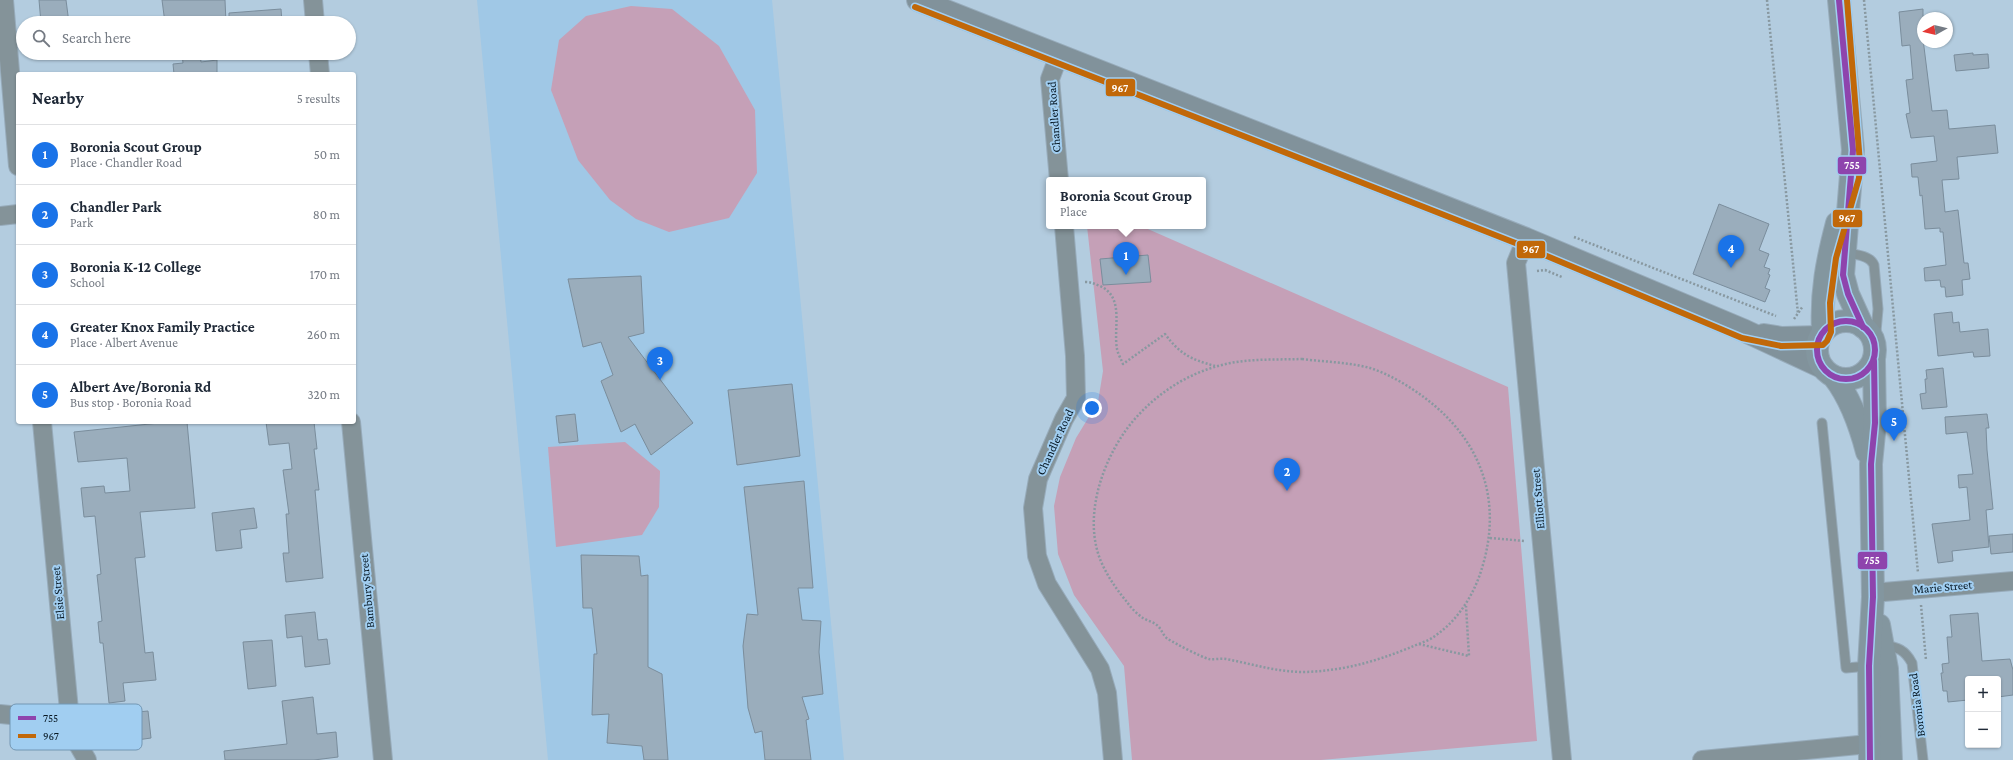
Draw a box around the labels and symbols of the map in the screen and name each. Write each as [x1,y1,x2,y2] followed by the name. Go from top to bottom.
[1917,12,1953,48] north arrow
[1105,78,1136,97] line badge: 967
[1044,80,1063,153] street label: Chandler Road
[1112,82,1128,94] text: 967
[1837,156,1867,175] line badge: 755
[1844,159,1860,171] text: 755
[1832,209,1863,228] line badge: 967
[1839,212,1855,224] text: 967
[1718,235,1744,268] pin: 4
[1516,240,1546,259] line badge: 967
[1113,242,1139,275] pin: 1
[1523,243,1539,255] text: 967
[647,347,673,380] pin: 3
[1082,398,1102,418] your location
[1034,406,1077,477] street label: Chandler Road
[1881,408,1907,441] pin: 5
[1274,458,1300,491] pin: 2
[1528,467,1548,530] street label: Elliott Street
[1857,551,1888,570] line badge: 755
[357,552,377,629] street label: Bambury Street
[1864,554,1880,566] text: 755
[49,565,67,620] street label: Elsie Street
[1913,577,1974,597] street label: Marie Street
[1906,672,1928,738] street label: Boronia Road
[10,704,142,750] legend
[43,712,58,724] text: 755
[43,730,59,742] text: 967

